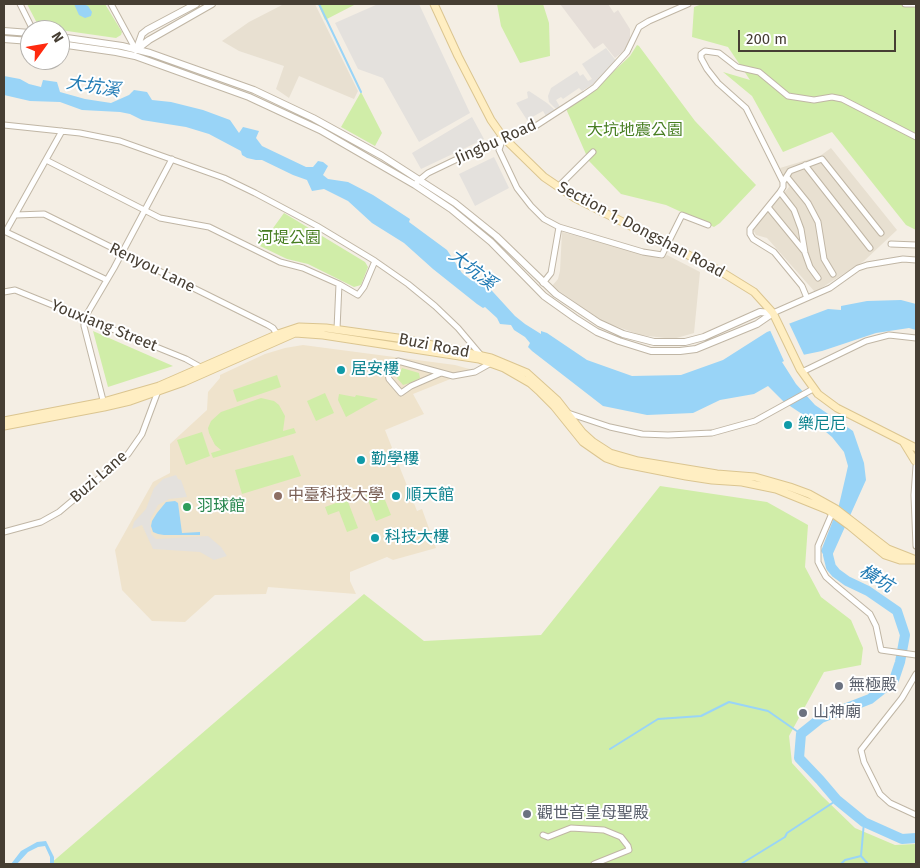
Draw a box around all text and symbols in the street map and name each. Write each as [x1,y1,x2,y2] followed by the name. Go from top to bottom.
[20,20,70,70] north arrow
[740,20,898,52] scale bar
[48,29,67,46] text: N
[746,30,787,48] text: 200 m
[65,72,121,102] water label: 大坑溪
[452,116,540,168] street label: Jingbu Road
[587,121,683,141] park label: 大坑地震公園
[554,178,728,282] street label: Section 1, Dongshan Road
[257,229,321,249] park label: 河堤公園
[106,239,198,297] street label: Renyou Lane
[444,245,500,295] water label: 大坑溪
[48,296,160,356] street label: Youxiang Street
[397,330,471,362] street label: Buzi Road
[351,360,399,380] place label: 居安樓
[335,364,347,376] marker: 居安樓
[798,415,846,435] place label: 樂尼尼
[782,419,794,431] marker: 樂尼尼
[67,447,131,507] street label: Buzi Lane
[371,450,419,470] place label: 勤學樓
[355,454,367,466] marker: 勤學樓
[288,486,384,506] place label: 中臺科技大學
[406,486,454,506] place label: 順天館
[272,490,284,502] marker: 中臺科技大學
[390,490,402,502] marker: 順天館
[197,497,245,517] place label: 羽球館
[181,501,193,513] marker: 羽球館
[385,528,449,548] place label: 科技大樓
[369,532,381,544] marker: 科技大樓
[855,560,897,598] water label: 橫坑
[849,676,897,696] place label: 無極殿
[833,680,845,692] marker: 無極殿
[813,703,861,723] place label: 山神廟
[797,707,809,719] marker: 山神廟
[537,804,649,824] place label: 觀世音皇母聖殿
[521,808,533,820] marker: 觀世音皇母聖殿

